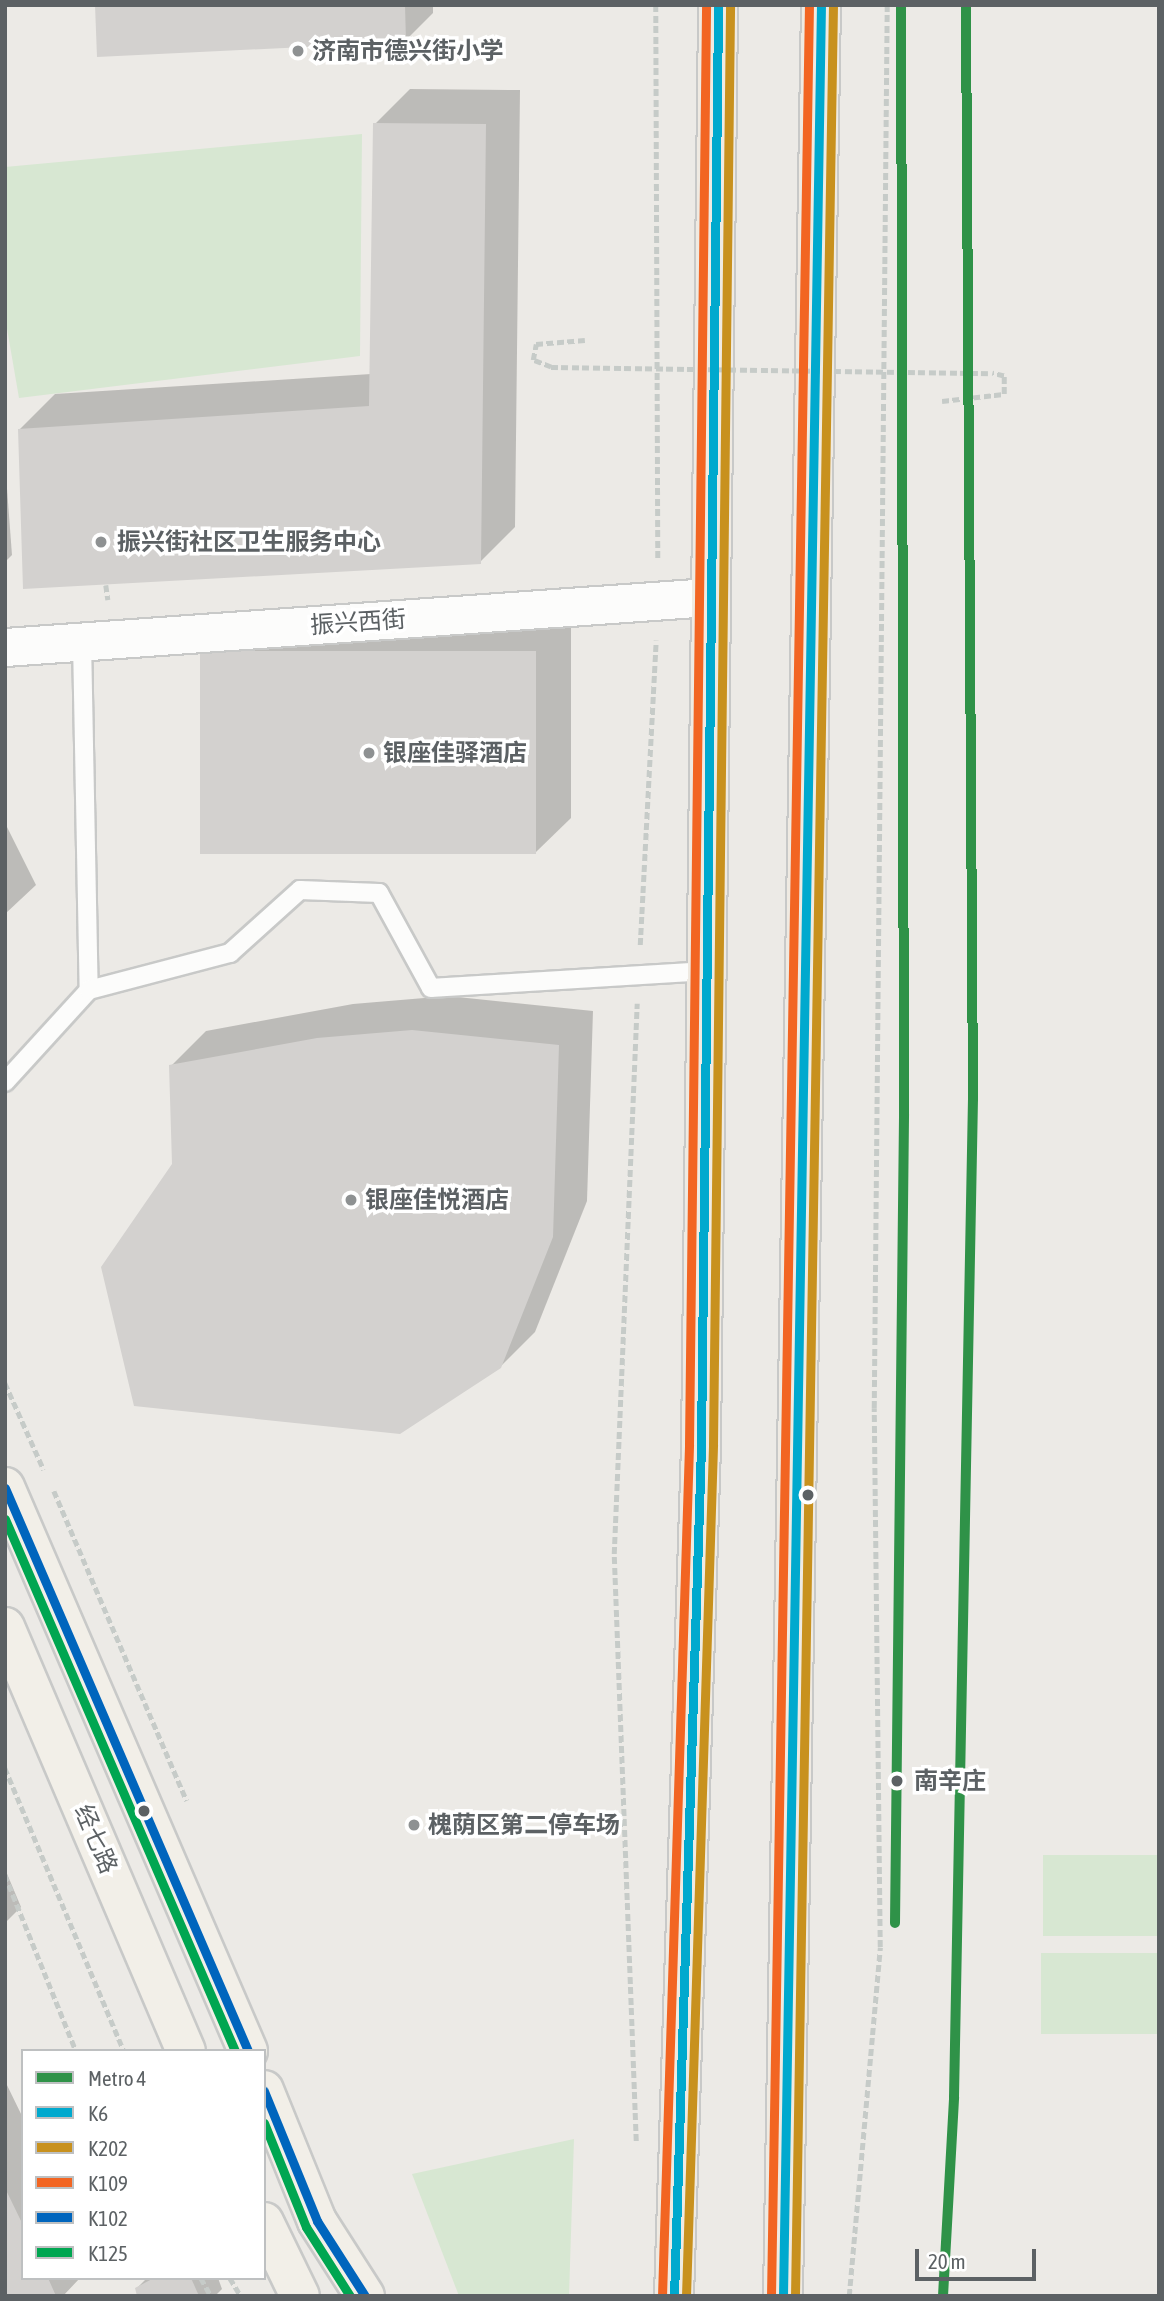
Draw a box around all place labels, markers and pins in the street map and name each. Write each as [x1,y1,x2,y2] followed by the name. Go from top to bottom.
[312,37,504,65] place label: 济南市德兴街小学
[290,43,306,59] marker: 济南市德兴街小学
[117,528,381,556] place label: 振兴街社区卫生服务中心
[91,532,111,552] marker: 振兴街社区卫生服务中心
[383,739,527,767] place label: 银座佳驿酒店
[361,745,377,761] marker: 银座佳驿酒店
[365,1186,509,1214] place label: 银座佳悦酒店
[343,1192,359,1208] marker: 银座佳悦酒店
[801,1488,815,1502] unlabelled marker
[914,1767,986,1795] place label: 南辛庄
[886,1770,908,1792] marker: 南辛庄
[137,1804,151,1818] unlabelled marker
[428,1811,620,1839] place label: 槐荫区第二停车场
[406,1817,422,1833] marker: 槐荫区第二停车场

